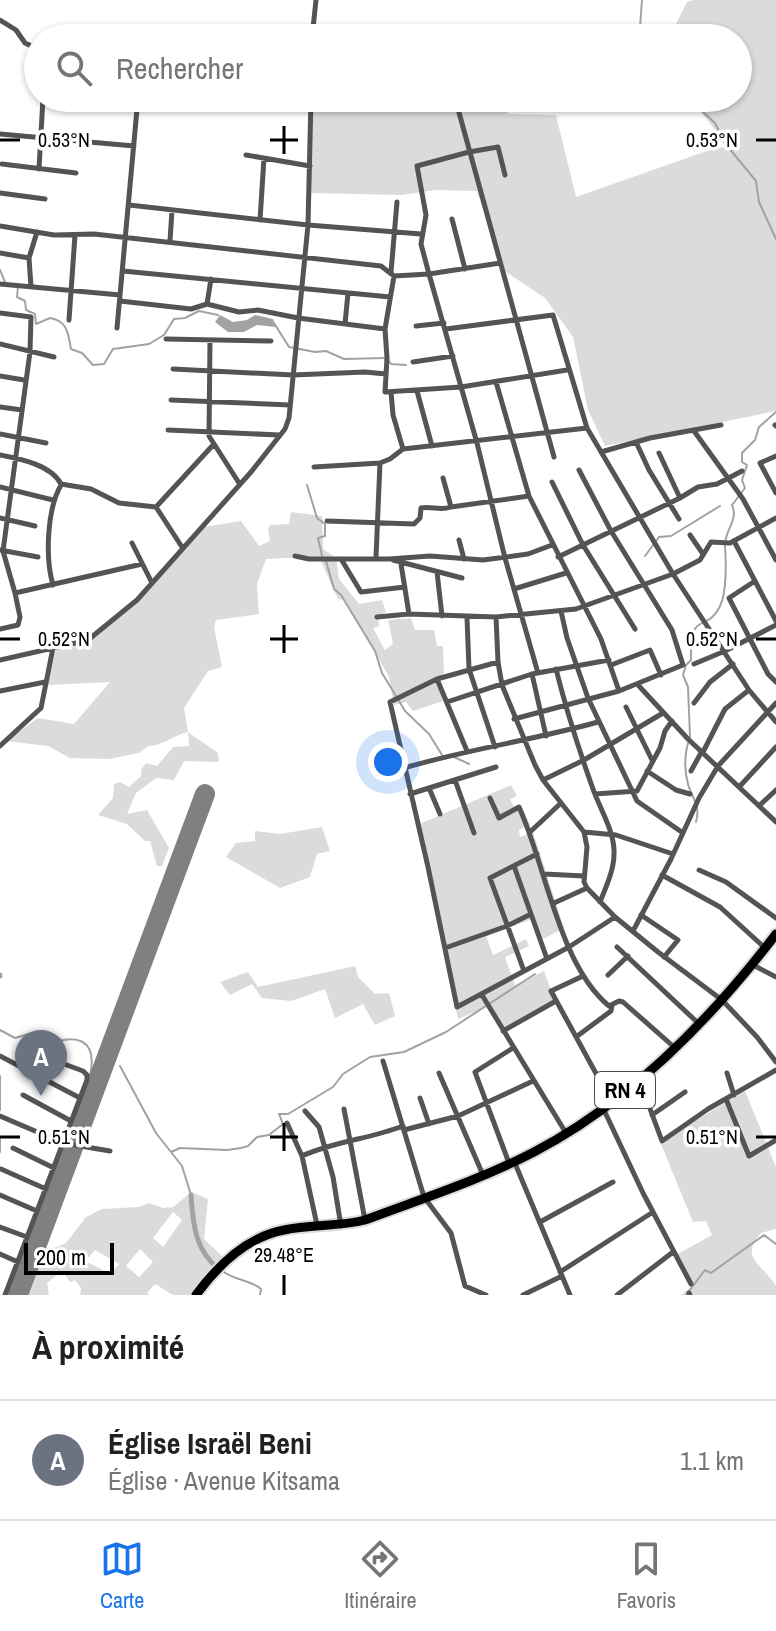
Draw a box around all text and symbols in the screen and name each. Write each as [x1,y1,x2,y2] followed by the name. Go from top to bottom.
[24,24,752,112] search box
[52,46,96,90] icon: search
[116,48,243,88] text: Rechercher
[38,126,90,153] text: 0.53°N
[686,126,738,153] text: 0.53°N
[38,625,90,652] text: 0.52°N
[686,625,738,652] text: 0.52°N
[368,742,408,782] your location
[15,1030,67,1096] pin: A
[595,1072,655,1108] road number: RN 4
[38,1123,90,1150] text: 0.51°N
[686,1123,738,1150] text: 0.51°N
[24,1239,114,1275] scale bar
[254,1241,314,1268] text: 29.48°E
[36,1242,86,1272] text: 200 m
[32,1324,184,1370] text: À proximité
[108,1423,312,1463] text: Église Israël Beni
[50,1443,66,1478] text: A
[680,1443,744,1478] text: 1.1 km
[108,1463,340,1498] text: Église · Avenue Kitsama
[100,1537,144,1615] tab: Carte
[344,1537,417,1615] tab: Itinéraire
[617,1537,676,1615] tab: Favoris

